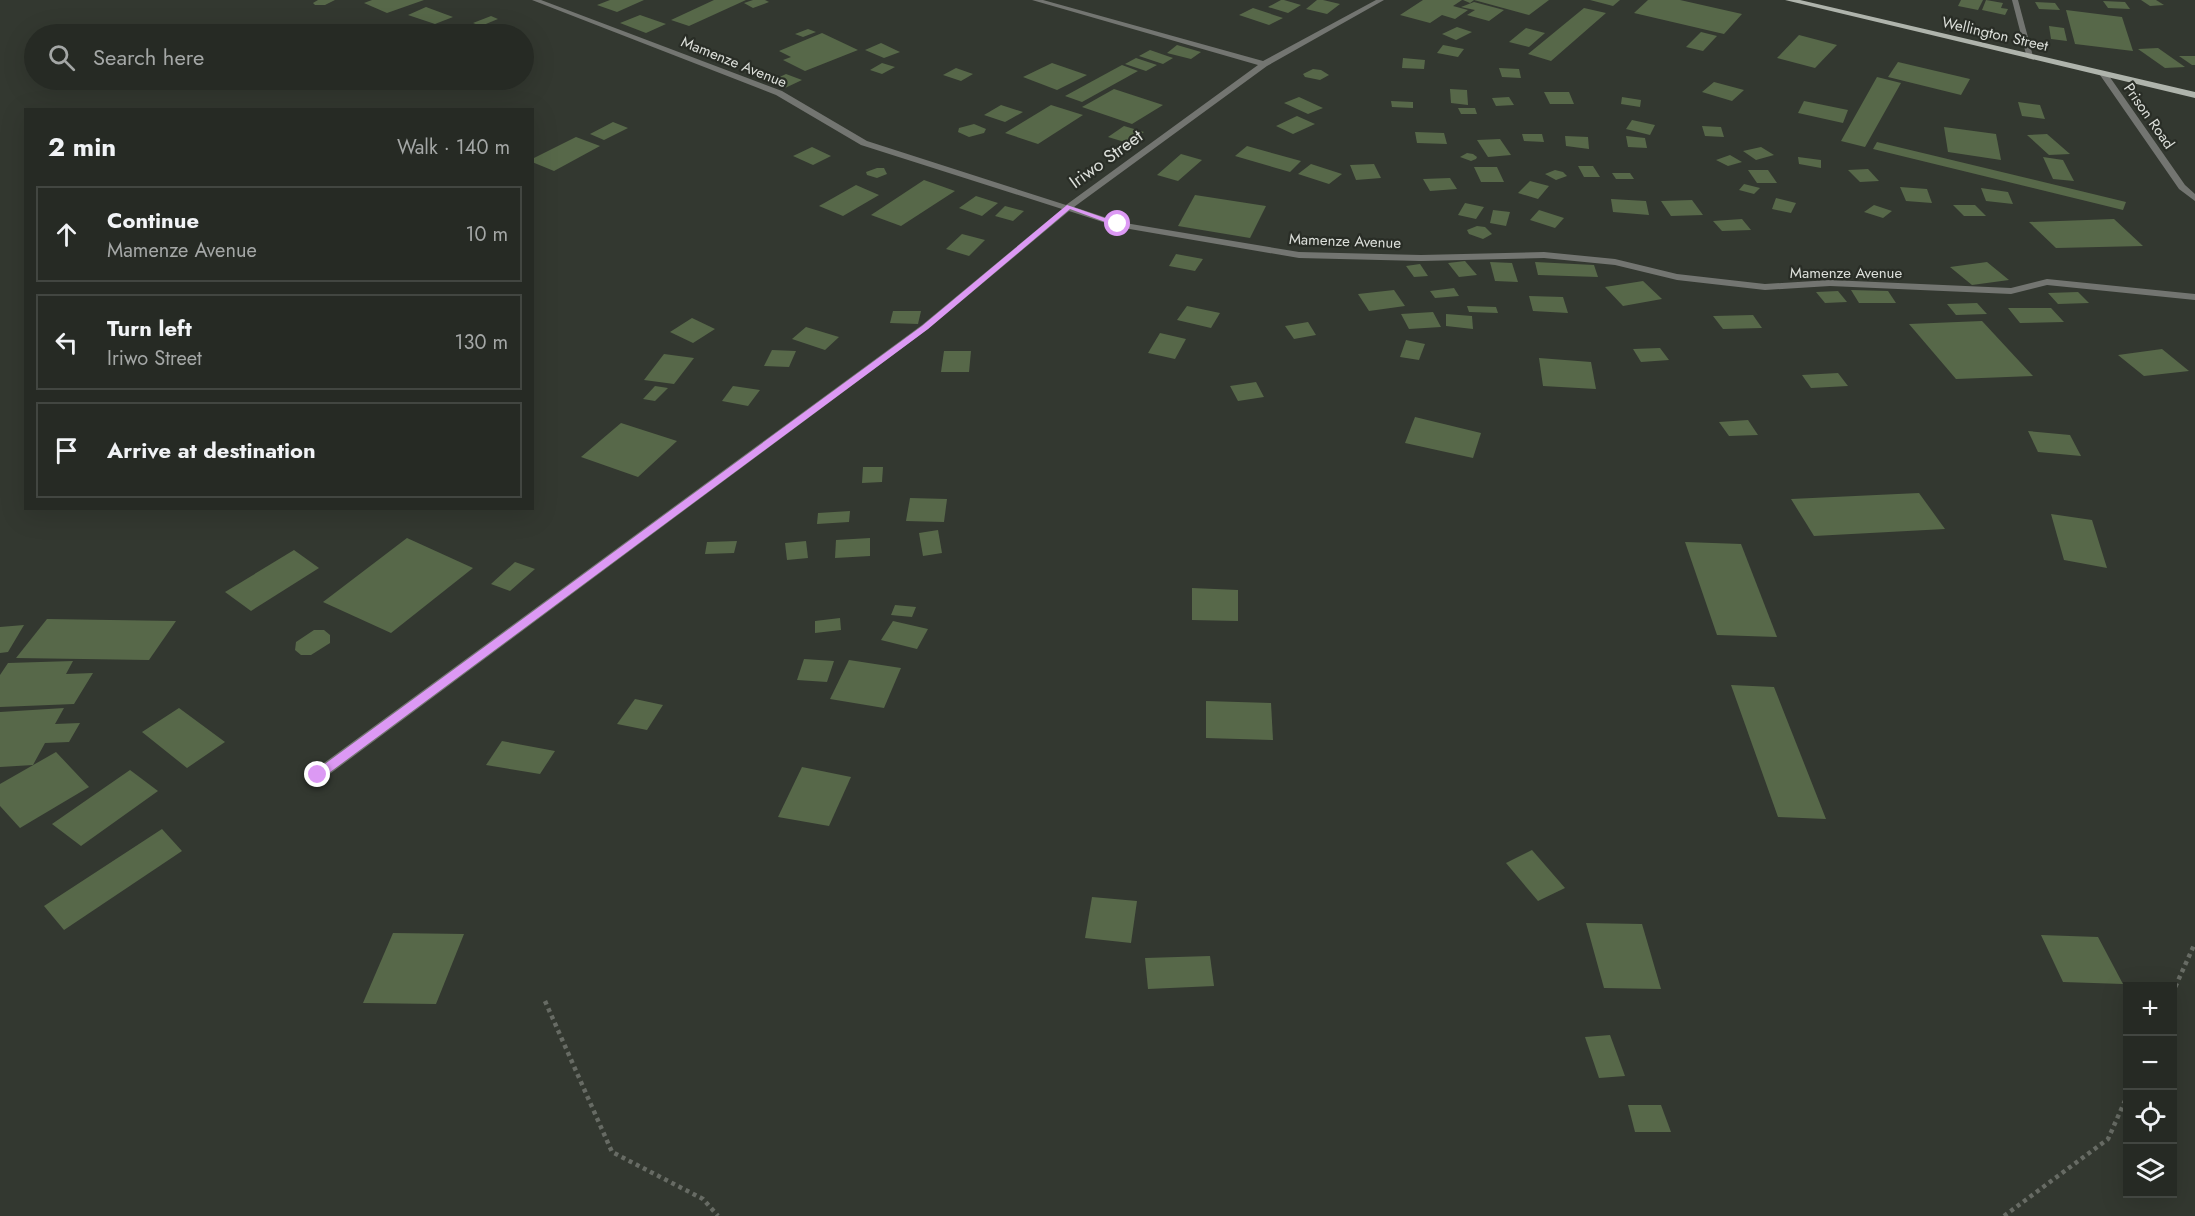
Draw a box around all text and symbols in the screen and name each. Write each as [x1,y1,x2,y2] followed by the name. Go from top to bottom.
[1940,11,2051,57] street label: Wellington Street
[24,24,534,90] search box
[678,31,790,93] street label: Mamenze Avenue
[45,41,78,74] icon: search
[93,41,204,73] text: Search here
[2118,79,2180,153] street label: Prison Road
[1064,123,1149,195] street label: Iriwo Street
[48,128,116,166] text: 2 min
[397,133,510,162] text: Walk · 140 m
[107,204,199,236] text: Continue
[1104,210,1130,236] route start
[50,218,83,251] icon: ahead
[465,220,508,249] text: 10 m
[1289,228,1402,254] street label: Mamenze Avenue
[107,236,257,265] text: Mamenze Avenue
[1790,262,1902,284] street label: Mamenze Avenue
[107,312,192,344] text: Turn left
[50,326,83,359] icon: left
[454,328,508,357] text: 130 m
[107,344,202,373] text: Iriwo Street
[50,434,83,467] icon: arrive
[107,434,316,466] text: Arrive at destination
[304,761,330,787] route end
[2123,982,2177,1198] map controls
[2123,982,2177,1036] button: +
[2123,1036,2177,1090] button: −
[2123,1090,2177,1144] button: locate
[2123,1144,2177,1198] button: layers

